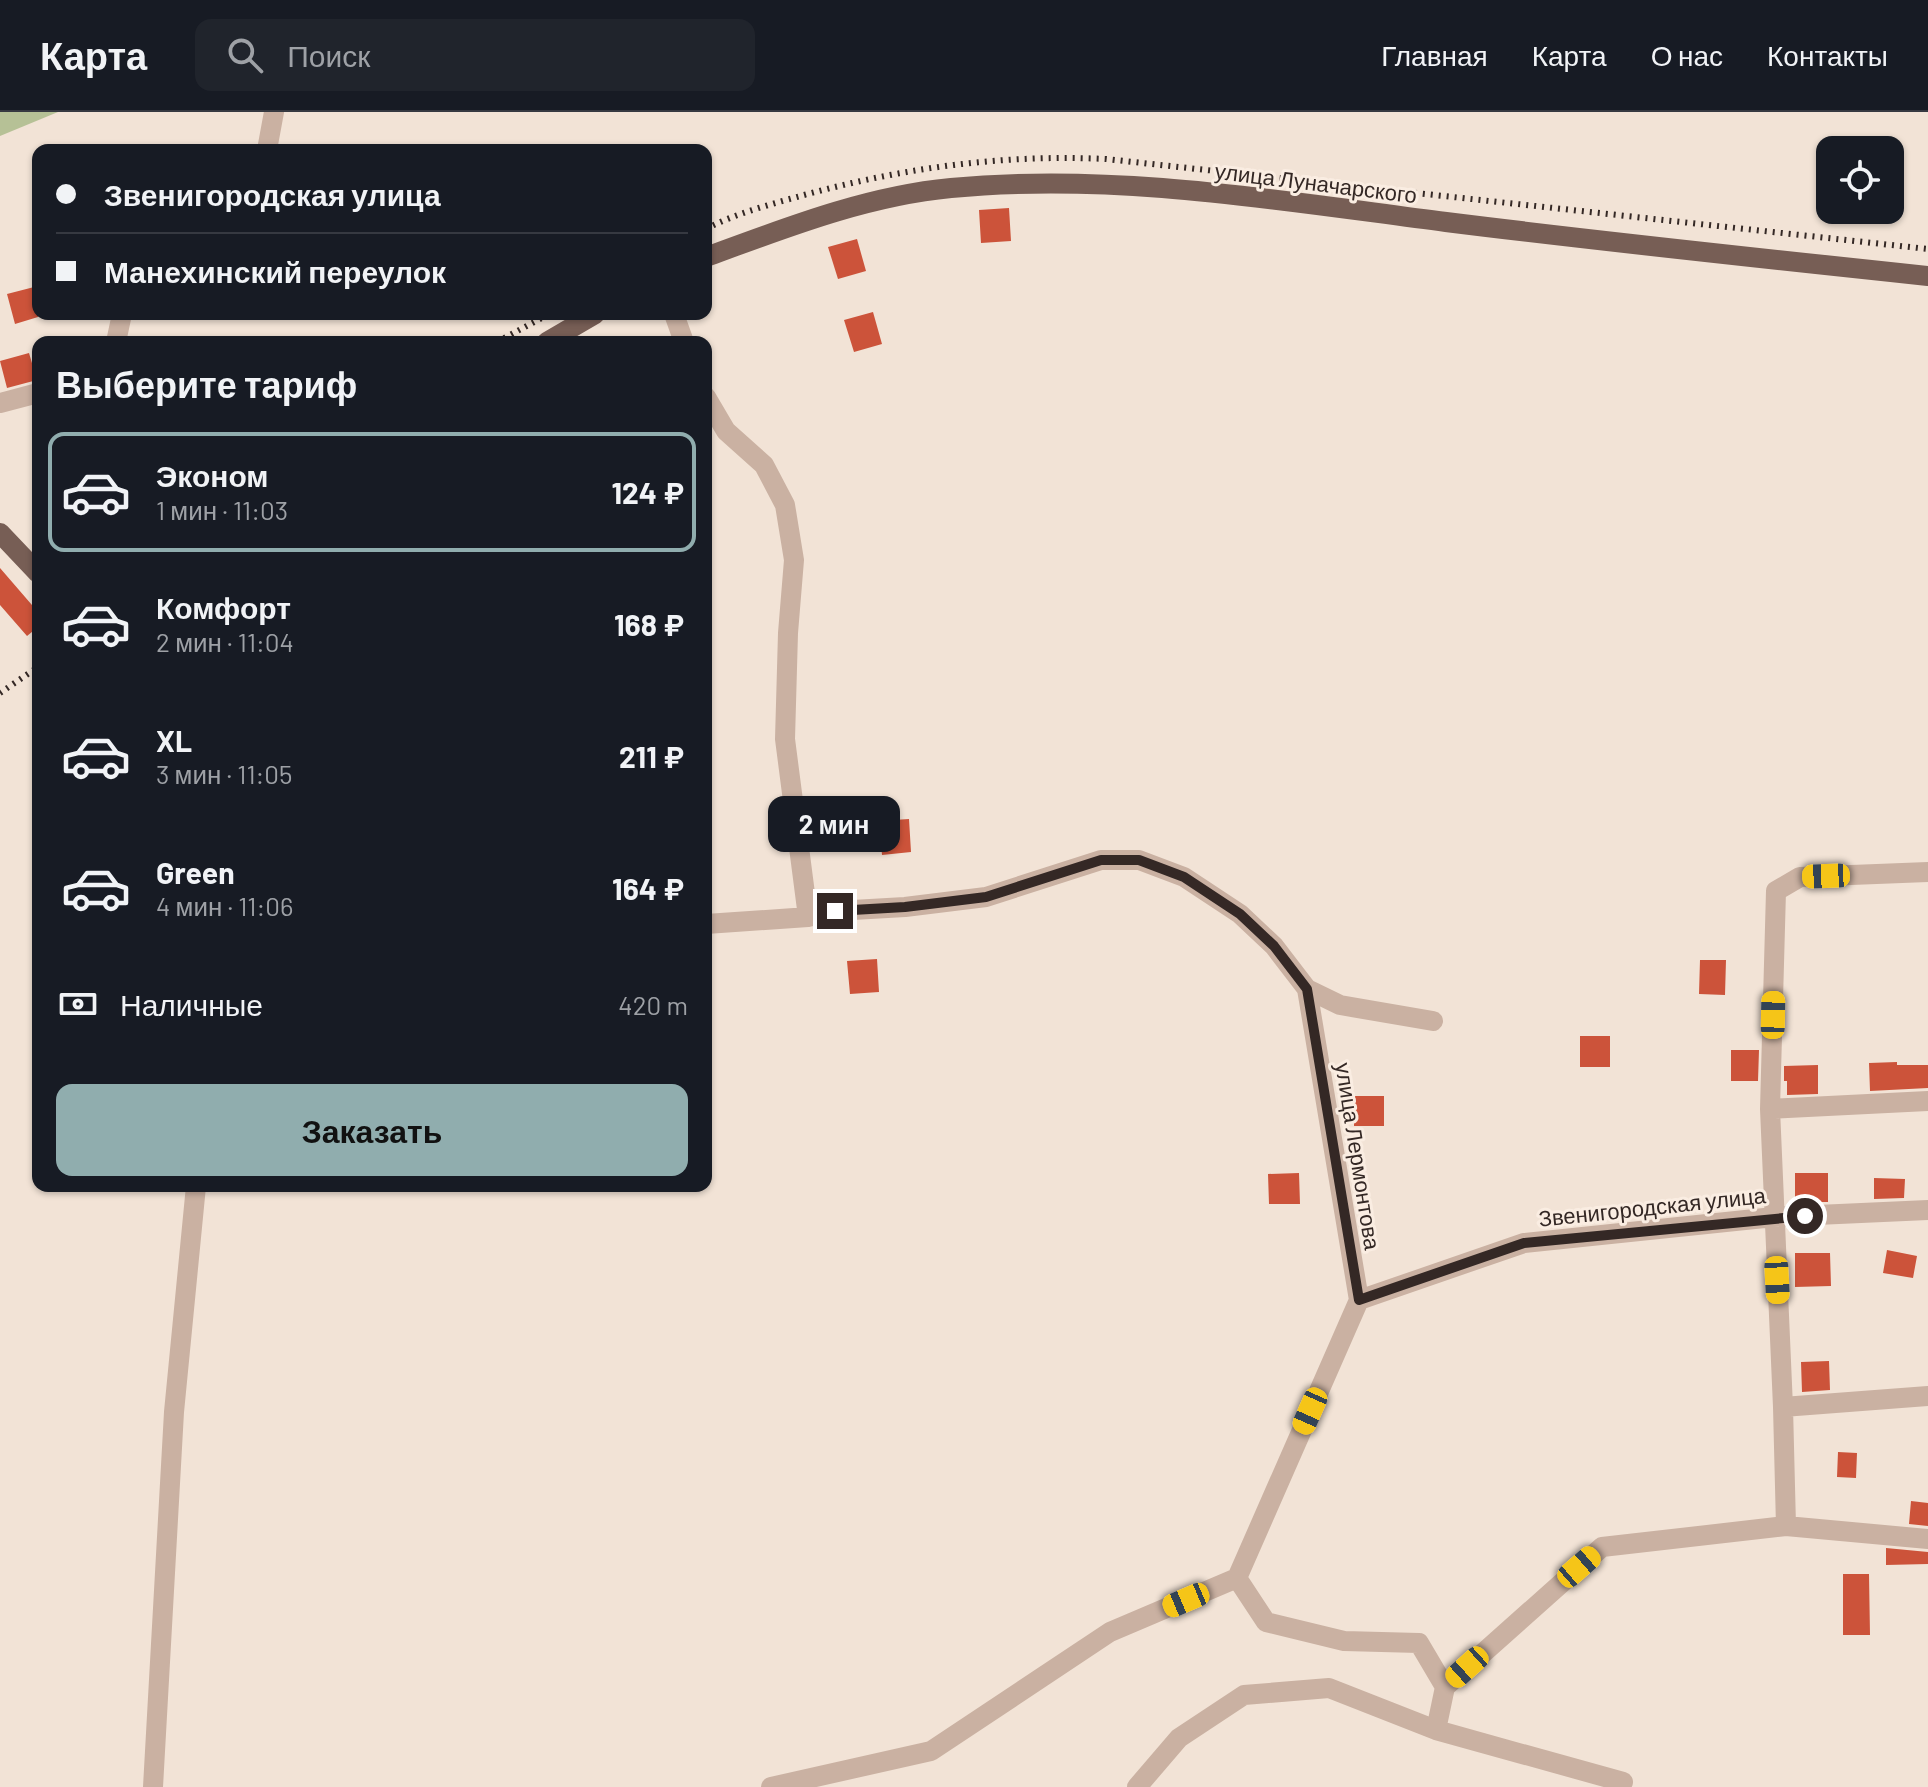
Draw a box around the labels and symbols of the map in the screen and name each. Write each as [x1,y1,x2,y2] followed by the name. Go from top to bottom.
[1213,157,1418,208] street label: улица Луначарского
[769,795,901,851] callout: 2 мин
[1802,863,1850,889] car
[817,893,853,929] route end
[1761,991,1785,1039] car
[1330,1061,1387,1252] street label: улица Лермонтова
[1537,1181,1768,1232] street label: Звенигородская улица
[1787,1198,1823,1234] route start
[1764,1255,1790,1305] car
[1289,1384,1331,1438] car
[1553,1542,1605,1592] car
[1159,1580,1213,1620] car
[1441,1642,1493,1692] car

